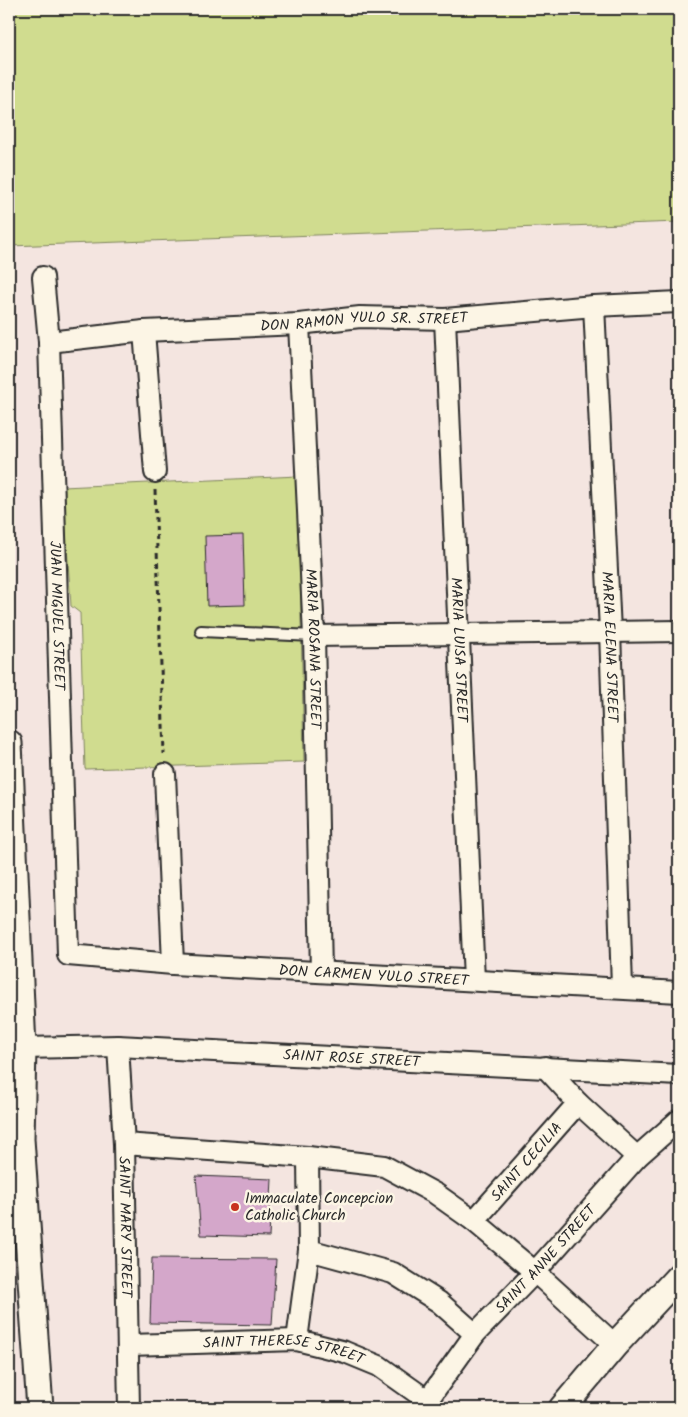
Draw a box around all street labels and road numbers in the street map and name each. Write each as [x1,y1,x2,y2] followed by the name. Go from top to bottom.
[260,306,471,339] street label: DON RAMON YULO SR. STREET
[42,541,71,693] street label: JUAN MIGUEL STREET
[298,568,327,731] street label: MARIA ROSANA STREET
[594,571,624,724] street label: MARIA ELENA STREET
[443,577,474,725] street label: MARIA LUISA STREET
[278,959,471,993] street label: DON CARMEN YULO STREET
[283,1044,423,1075] street label: SAINT ROSE STREET
[485,1117,569,1208] street label: SAINT CECILIA
[111,1156,138,1299] street label: SAINT MARY STREET
[490,1198,604,1320] street label: SAINT ANNE STREET
[203,1328,370,1372] street label: SAINT THERESE STREET

